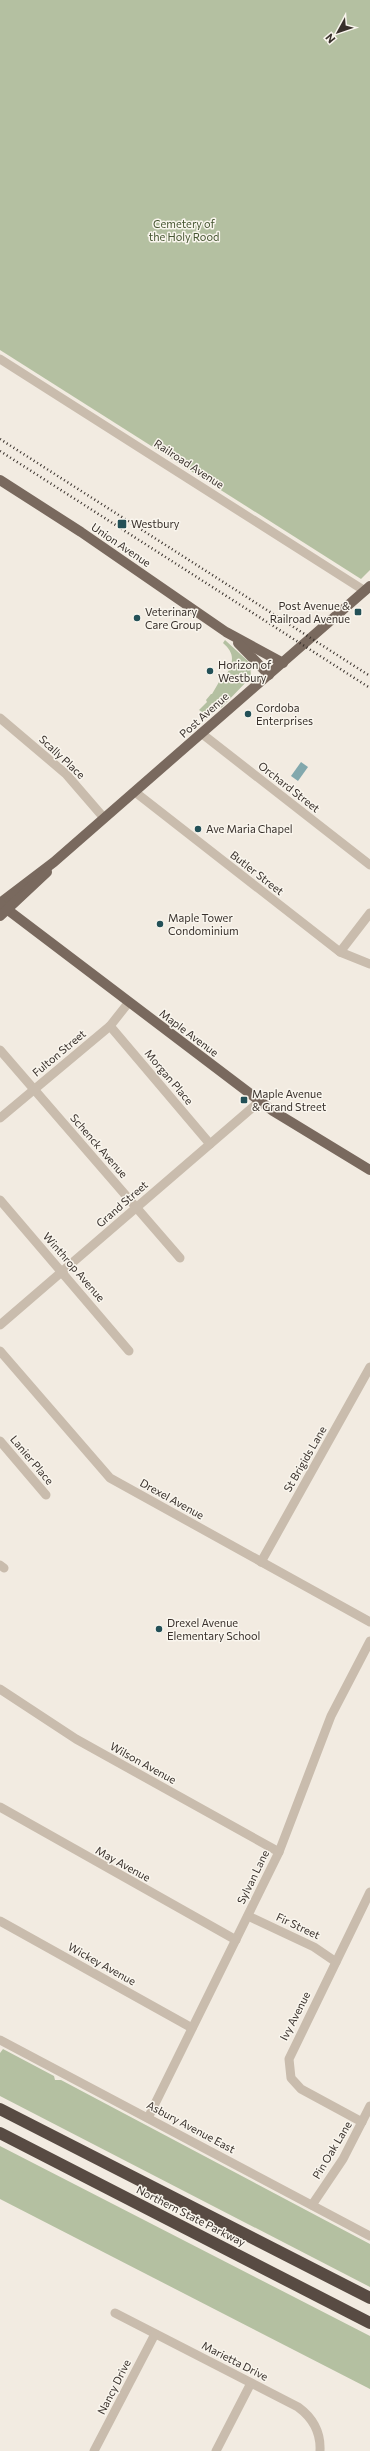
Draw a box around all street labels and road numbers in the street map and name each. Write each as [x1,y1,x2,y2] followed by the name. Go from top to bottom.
[152,436,227,491] street label: Railroad Avenue
[89,520,154,569] street label: Union Avenue
[176,689,231,740] street label: Post Avenue
[37,732,88,781] street label: Scally Place
[256,759,323,815] street label: Orchard Street
[228,848,287,898] street label: Butler Street
[157,1006,221,1059] street label: Maple Avenue
[29,1026,88,1079] street label: Fulton Street
[142,1046,196,1107] street label: Morgan Place
[68,1111,131,1180] street label: Schenck Avenue
[93,1177,150,1230] street label: Grand Street
[41,1229,108,1304] street label: Winthrop Avenue
[281,1423,329,1494] street label: St Brigids Lane
[8,1432,57,1487] street label: Lanier Place
[138,1476,207,1522] street label: Drexel Avenue
[108,1739,179,1786] street label: Wilson Avenue
[94,1843,153,1884] street label: May Avenue
[234,1847,271,1906] street label: Sylvan Lane
[274,1910,323,1942] street label: Fir Street
[66,1940,139,1988] street label: Wickey Avenue
[277,1989,313,2042] street label: Ivy Avenue
[145,2098,238,2156] street label: Asbury Avenue East
[309,2118,354,2181] street label: Pin Oak Lane
[135,2182,248,2249] street label: Northern State Parkway
[200,2338,271,2383] street label: Marietta Drive
[94,2357,133,2417] street label: Nancy Drive

